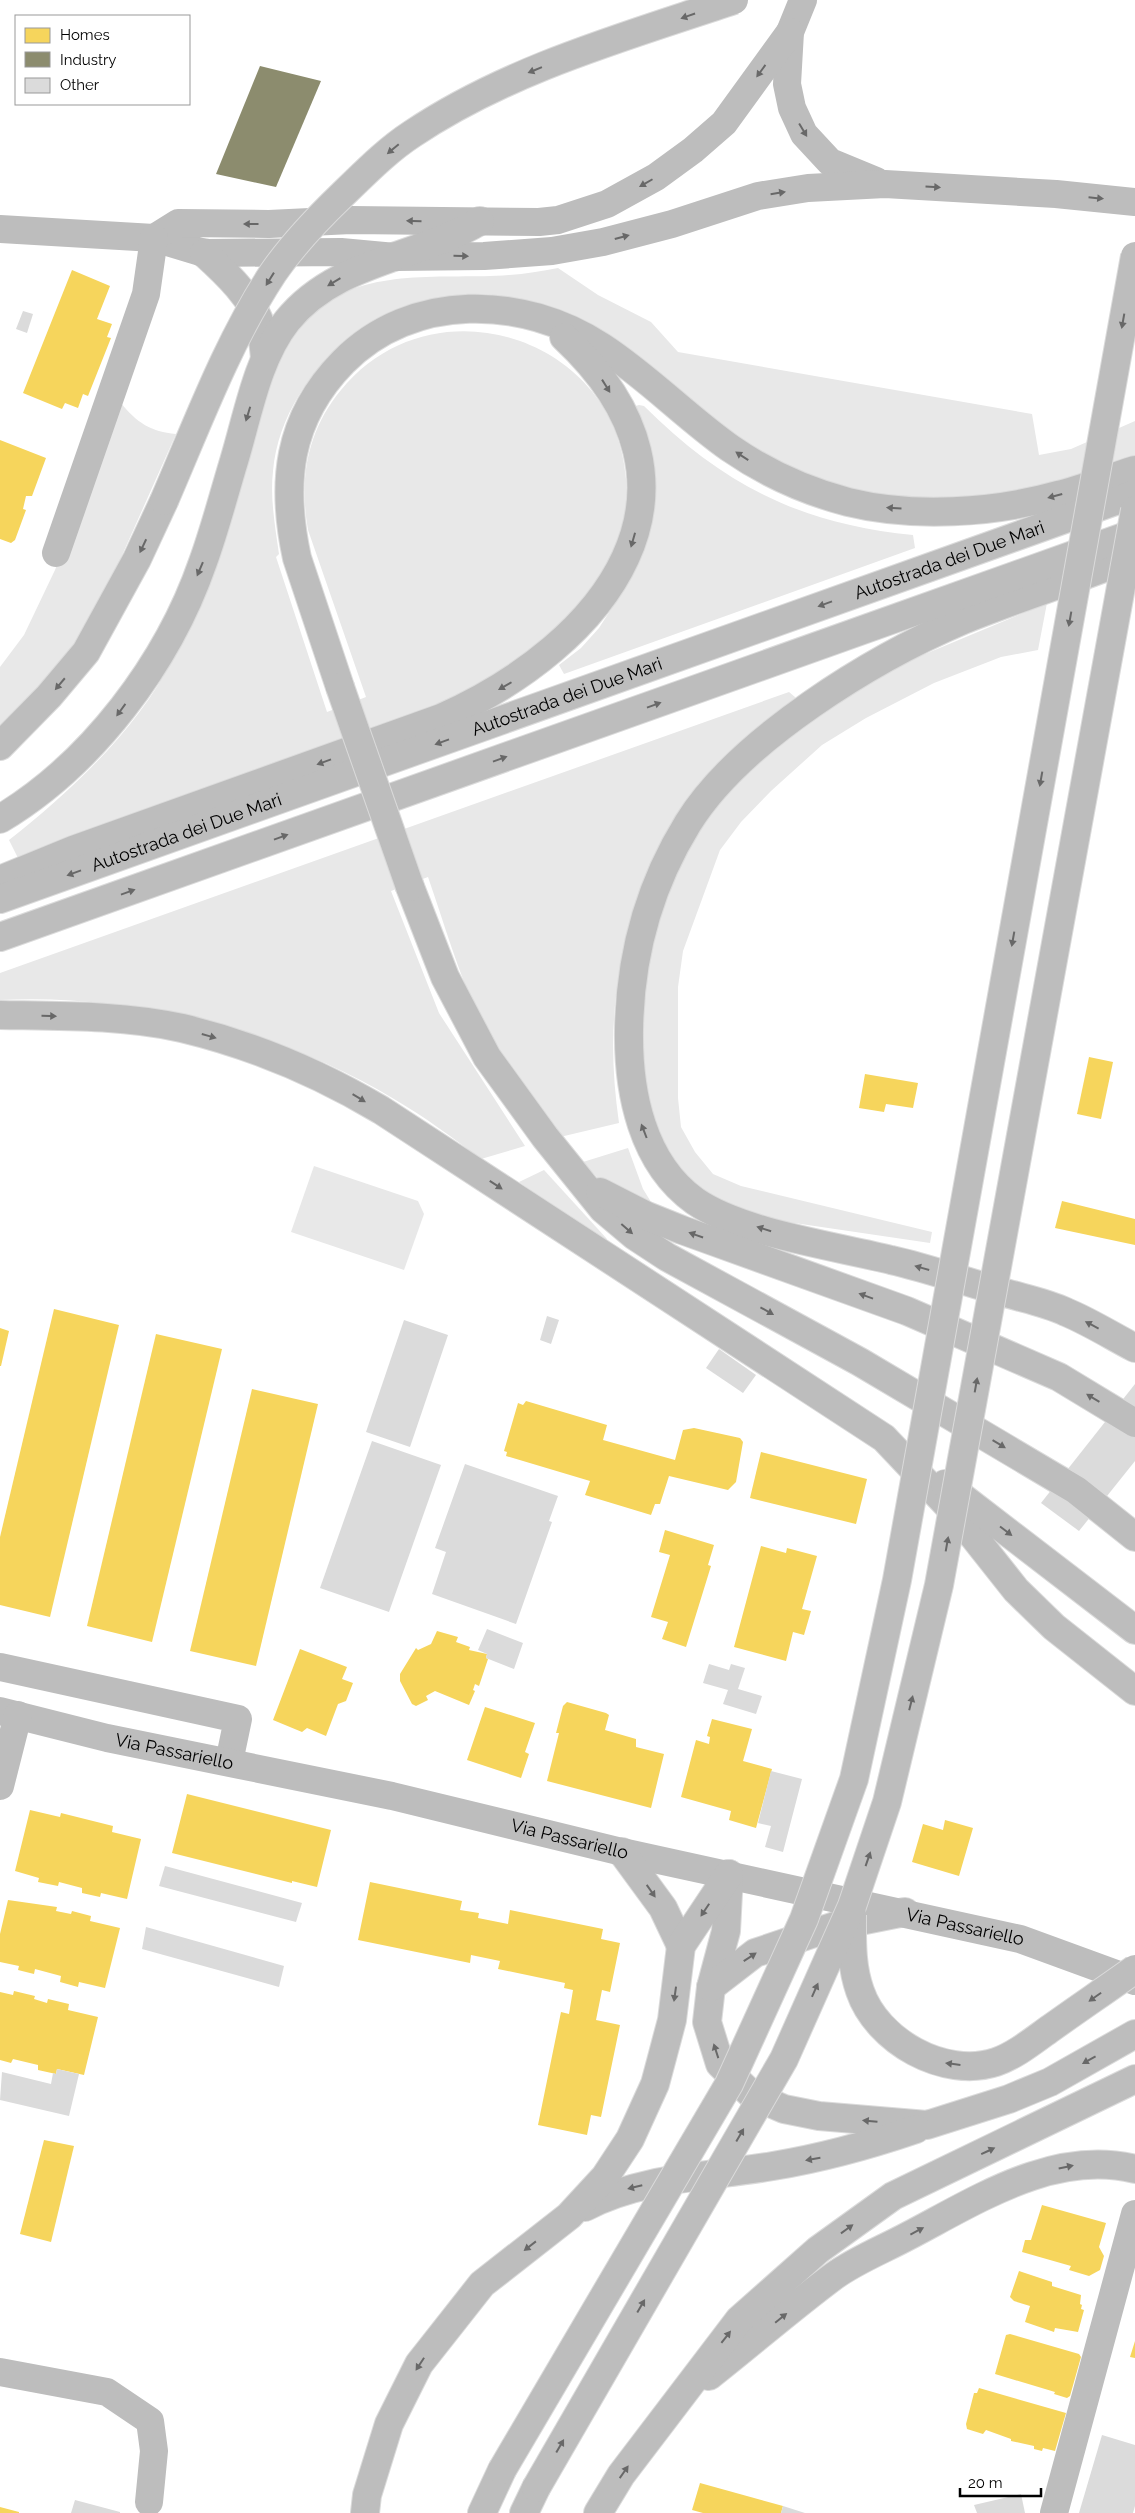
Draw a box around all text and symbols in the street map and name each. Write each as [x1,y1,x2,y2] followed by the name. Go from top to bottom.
[680,12,695,20] one-way arrow
[15,15,190,105] legend
[60,26,110,44] text: Homes
[60,51,116,69] text: Industry
[757,65,767,78] one-way arrow
[528,67,542,75] one-way arrow
[60,76,100,94] text: Other
[799,124,808,137] one-way arrow
[387,143,400,154] one-way arrow
[639,178,652,187] one-way arrow
[926,183,942,191] one-way arrow
[770,189,786,197] one-way arrow
[1088,195,1104,203] one-way arrow
[405,217,421,225] one-way arrow
[243,220,259,228] one-way arrow
[614,233,629,241] one-way arrow
[453,252,469,260] one-way arrow
[265,272,275,286] one-way arrow
[327,277,340,286] one-way arrow
[1119,313,1127,329] one-way arrow
[602,379,611,392] one-way arrow
[244,406,252,421] one-way arrow
[736,451,749,461] one-way arrow
[1048,492,1063,500] one-way arrow
[886,504,902,512] one-way arrow
[851,516,1047,603] street label: Autostrada dei Due Mari
[628,533,636,548] one-way arrow
[139,539,147,553] one-way arrow
[195,562,203,576] one-way arrow
[818,601,833,609] one-way arrow
[1065,611,1073,627] one-way arrow
[469,653,665,740] street label: Autostrada dei Due Mari
[54,677,65,690] one-way arrow
[499,681,512,690] one-way arrow
[646,701,661,708] one-way arrow
[116,703,126,717] one-way arrow
[434,738,449,746] one-way arrow
[493,755,508,762] one-way arrow
[316,759,331,766] one-way arrow
[1037,771,1045,787] one-way arrow
[88,788,284,876] street label: Autostrada dei Due Mari
[274,833,289,840] one-way arrow
[67,870,82,877] one-way arrow
[121,888,136,895] one-way arrow
[1008,931,1016,947] one-way arrow
[41,1012,57,1020] one-way arrow
[202,1033,217,1041] one-way arrow
[353,1093,366,1102] one-way arrow
[640,1123,648,1138] one-way arrow
[489,1180,503,1190] one-way arrow
[621,1223,633,1234] one-way arrow
[756,1225,771,1233] one-way arrow
[688,1231,703,1239] one-way arrow
[914,1264,929,1272] one-way arrow
[858,1292,873,1299] one-way arrow
[759,1307,774,1315] one-way arrow
[1085,1321,1099,1329] one-way arrow
[972,1377,980,1392] one-way arrow
[1087,1393,1100,1402] one-way arrow
[992,1440,1005,1449] one-way arrow
[999,1526,1013,1536] one-way arrow
[943,1536,951,1552] one-way arrow
[907,1695,915,1710] one-way arrow
[113,1729,236,1774] street label: Via Passariello
[509,1814,631,1863] street label: Via Passariello
[865,1852,872,1867] one-way arrow
[646,1884,656,1897] one-way arrow
[701,1903,710,1917] one-way arrow
[904,1903,1026,1950] street label: Via Passariello
[743,1953,757,1962] one-way arrow
[811,1983,819,1997] one-way arrow
[671,1987,679,2003] one-way arrow
[1088,1992,1102,2002] one-way arrow
[712,2044,719,2059] one-way arrow
[1082,2056,1097,2064] one-way arrow
[944,2060,960,2068] one-way arrow
[862,2116,878,2124] one-way arrow
[736,2128,745,2141] one-way arrow
[981,2147,995,2155] one-way arrow
[805,2155,821,2163] one-way arrow
[1058,2163,1073,2171] one-way arrow
[628,2184,643,2192] one-way arrow
[840,2224,854,2234] one-way arrow
[910,2227,925,2235] one-way arrow
[524,2241,537,2252] one-way arrow
[637,2299,646,2312] one-way arrow
[774,2313,787,2324] one-way arrow
[720,2331,731,2344] one-way arrow
[415,2357,425,2370] one-way arrow
[556,2439,564,2454] one-way arrow
[619,2465,629,2479] one-way arrow
[960,2466,1041,2498] scale bar
[968,2474,1003,2492] text: 20 m

